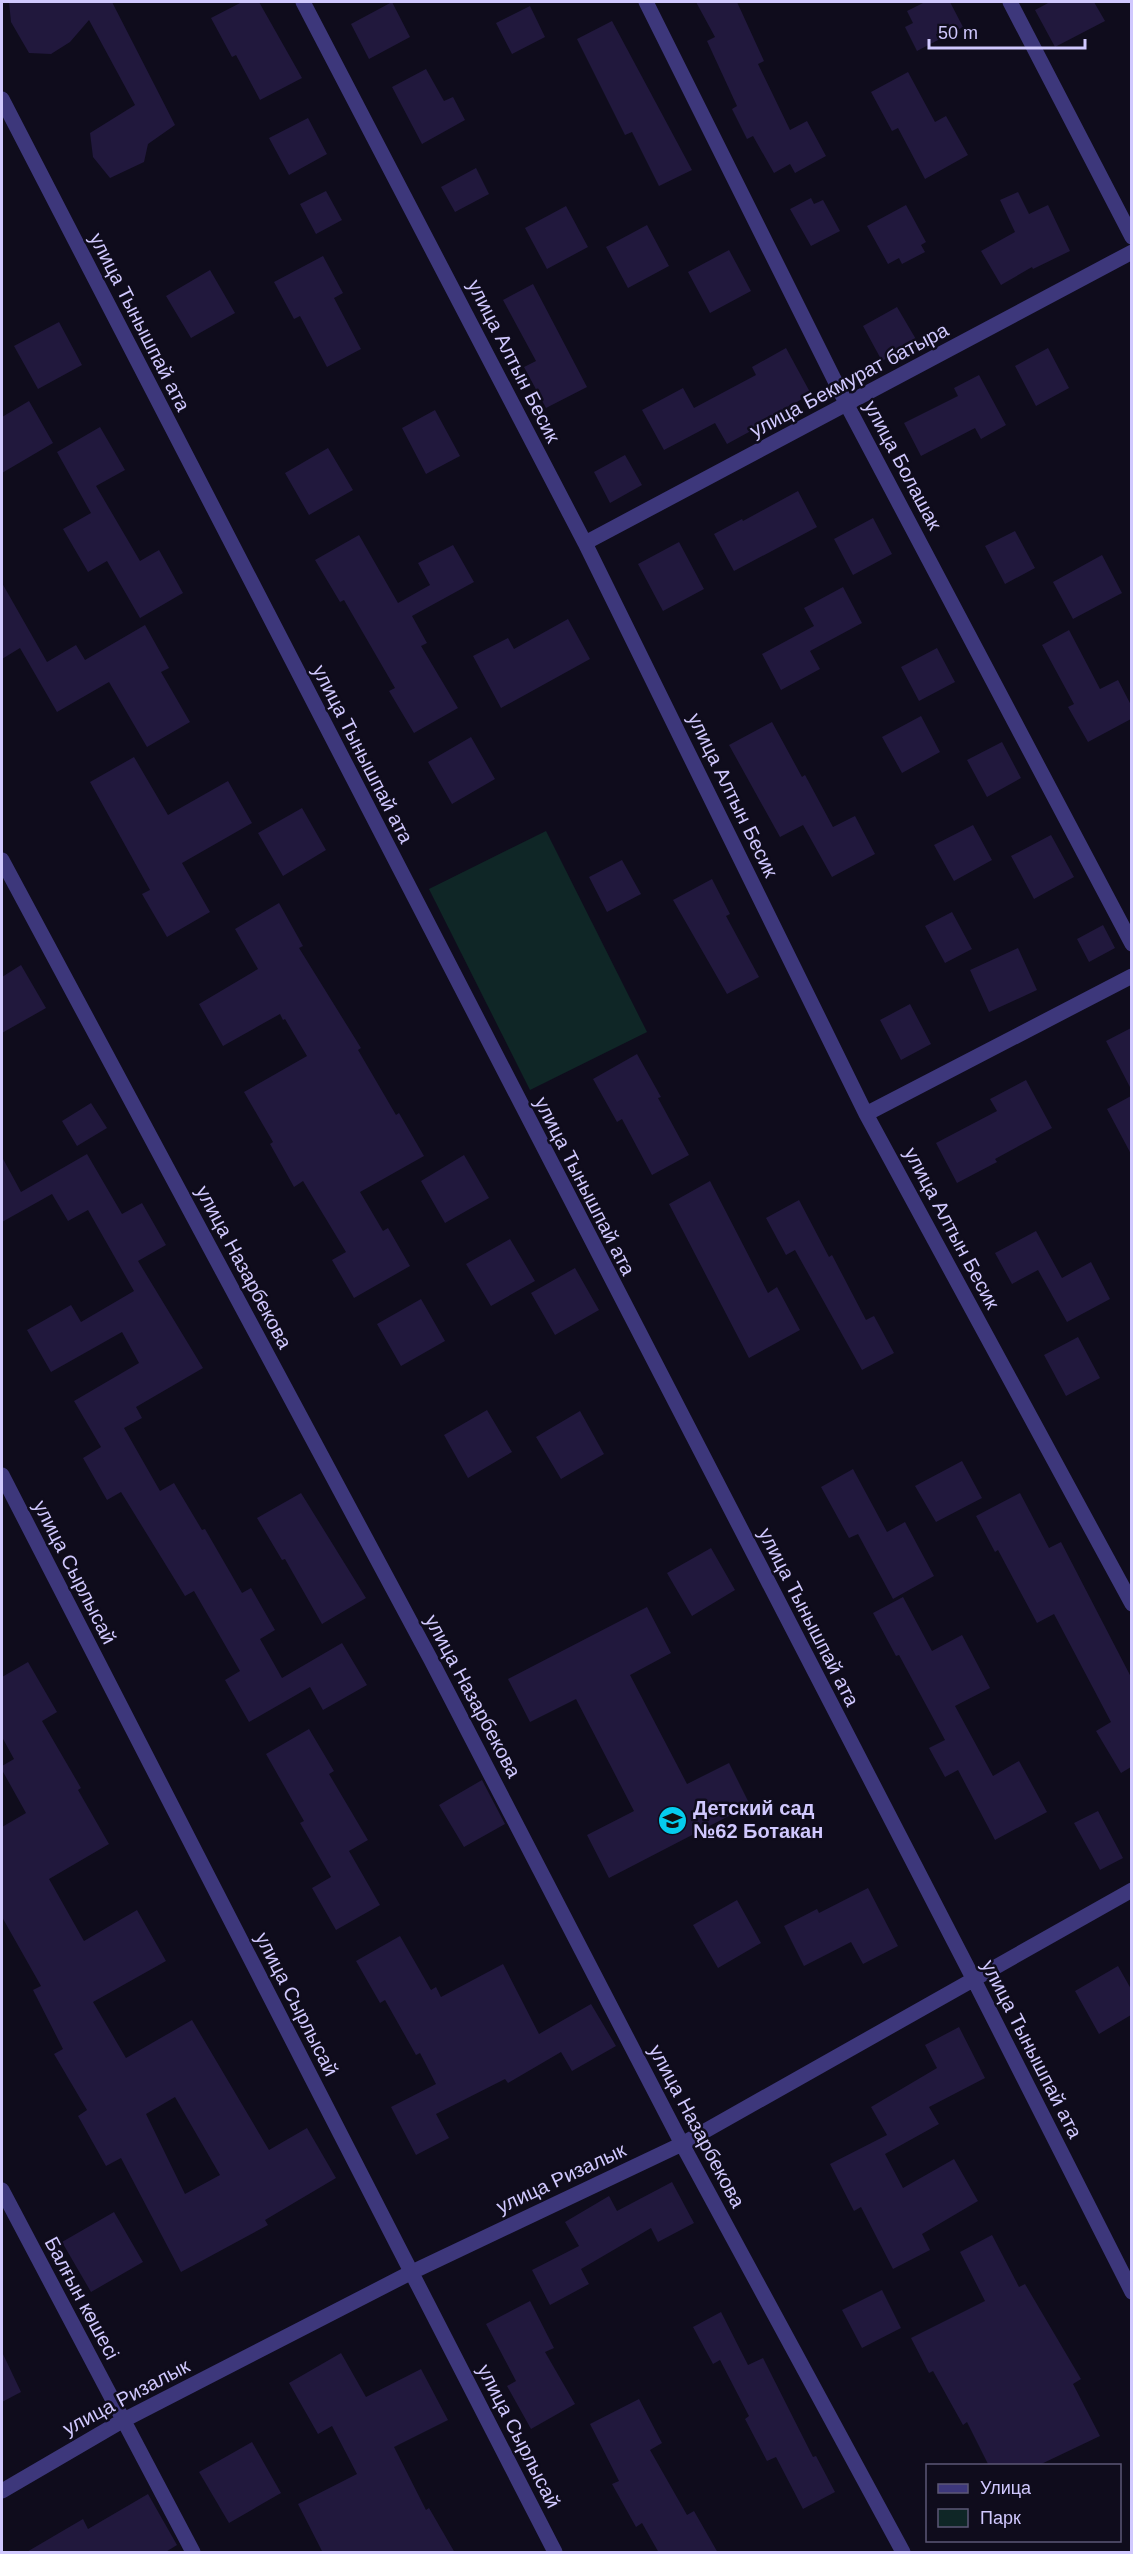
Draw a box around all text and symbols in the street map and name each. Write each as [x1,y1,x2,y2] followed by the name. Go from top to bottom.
[929,12,1085,50] scale bar
[938,23,978,43] text: 50 m
[85,229,195,416] street label: улица Тынышпай ата
[463,276,565,446] street label: улица Алтын Бесик
[746,318,953,442] street label: улица Бекмурат батыра
[860,397,946,534] street label: улица Болашак
[308,661,418,848] street label: улица Тынышпай ата
[684,709,782,881] street label: улица Алтын Бесик
[530,1093,640,1280] street label: улица Тынышпай ата
[900,1143,1004,1313] street label: улица Алтын Бесик
[192,1182,297,1353] street label: улица Назарбекова
[29,1497,121,1647] street label: улица Сырлысай
[754,1524,864,1711] street label: улица Тынышпай ата
[421,1611,526,1782] street label: улица Назарбекова
[693,1797,823,1842] place label: Детский сад №62 Ботакан
[656,1804,688,1836] school or university icon: Детский сад №62 Ботакан
[251,1929,343,2079] street label: улица Сырлысай
[977,1956,1087,2143] street label: улица Тынышпай ата
[645,2041,750,2212] street label: улица Назарбекова
[493,2138,629,2218] street label: улица Ризалык
[40,2233,124,2363] street label: Балғын көшесі
[59,2354,193,2440] street label: улица Ризалык
[473,2361,565,2511] street label: улица Сырлысай
[926,2464,1121,2542] legend
[980,2478,1032,2498] text: Улица
[980,2508,1021,2528] text: Парк

